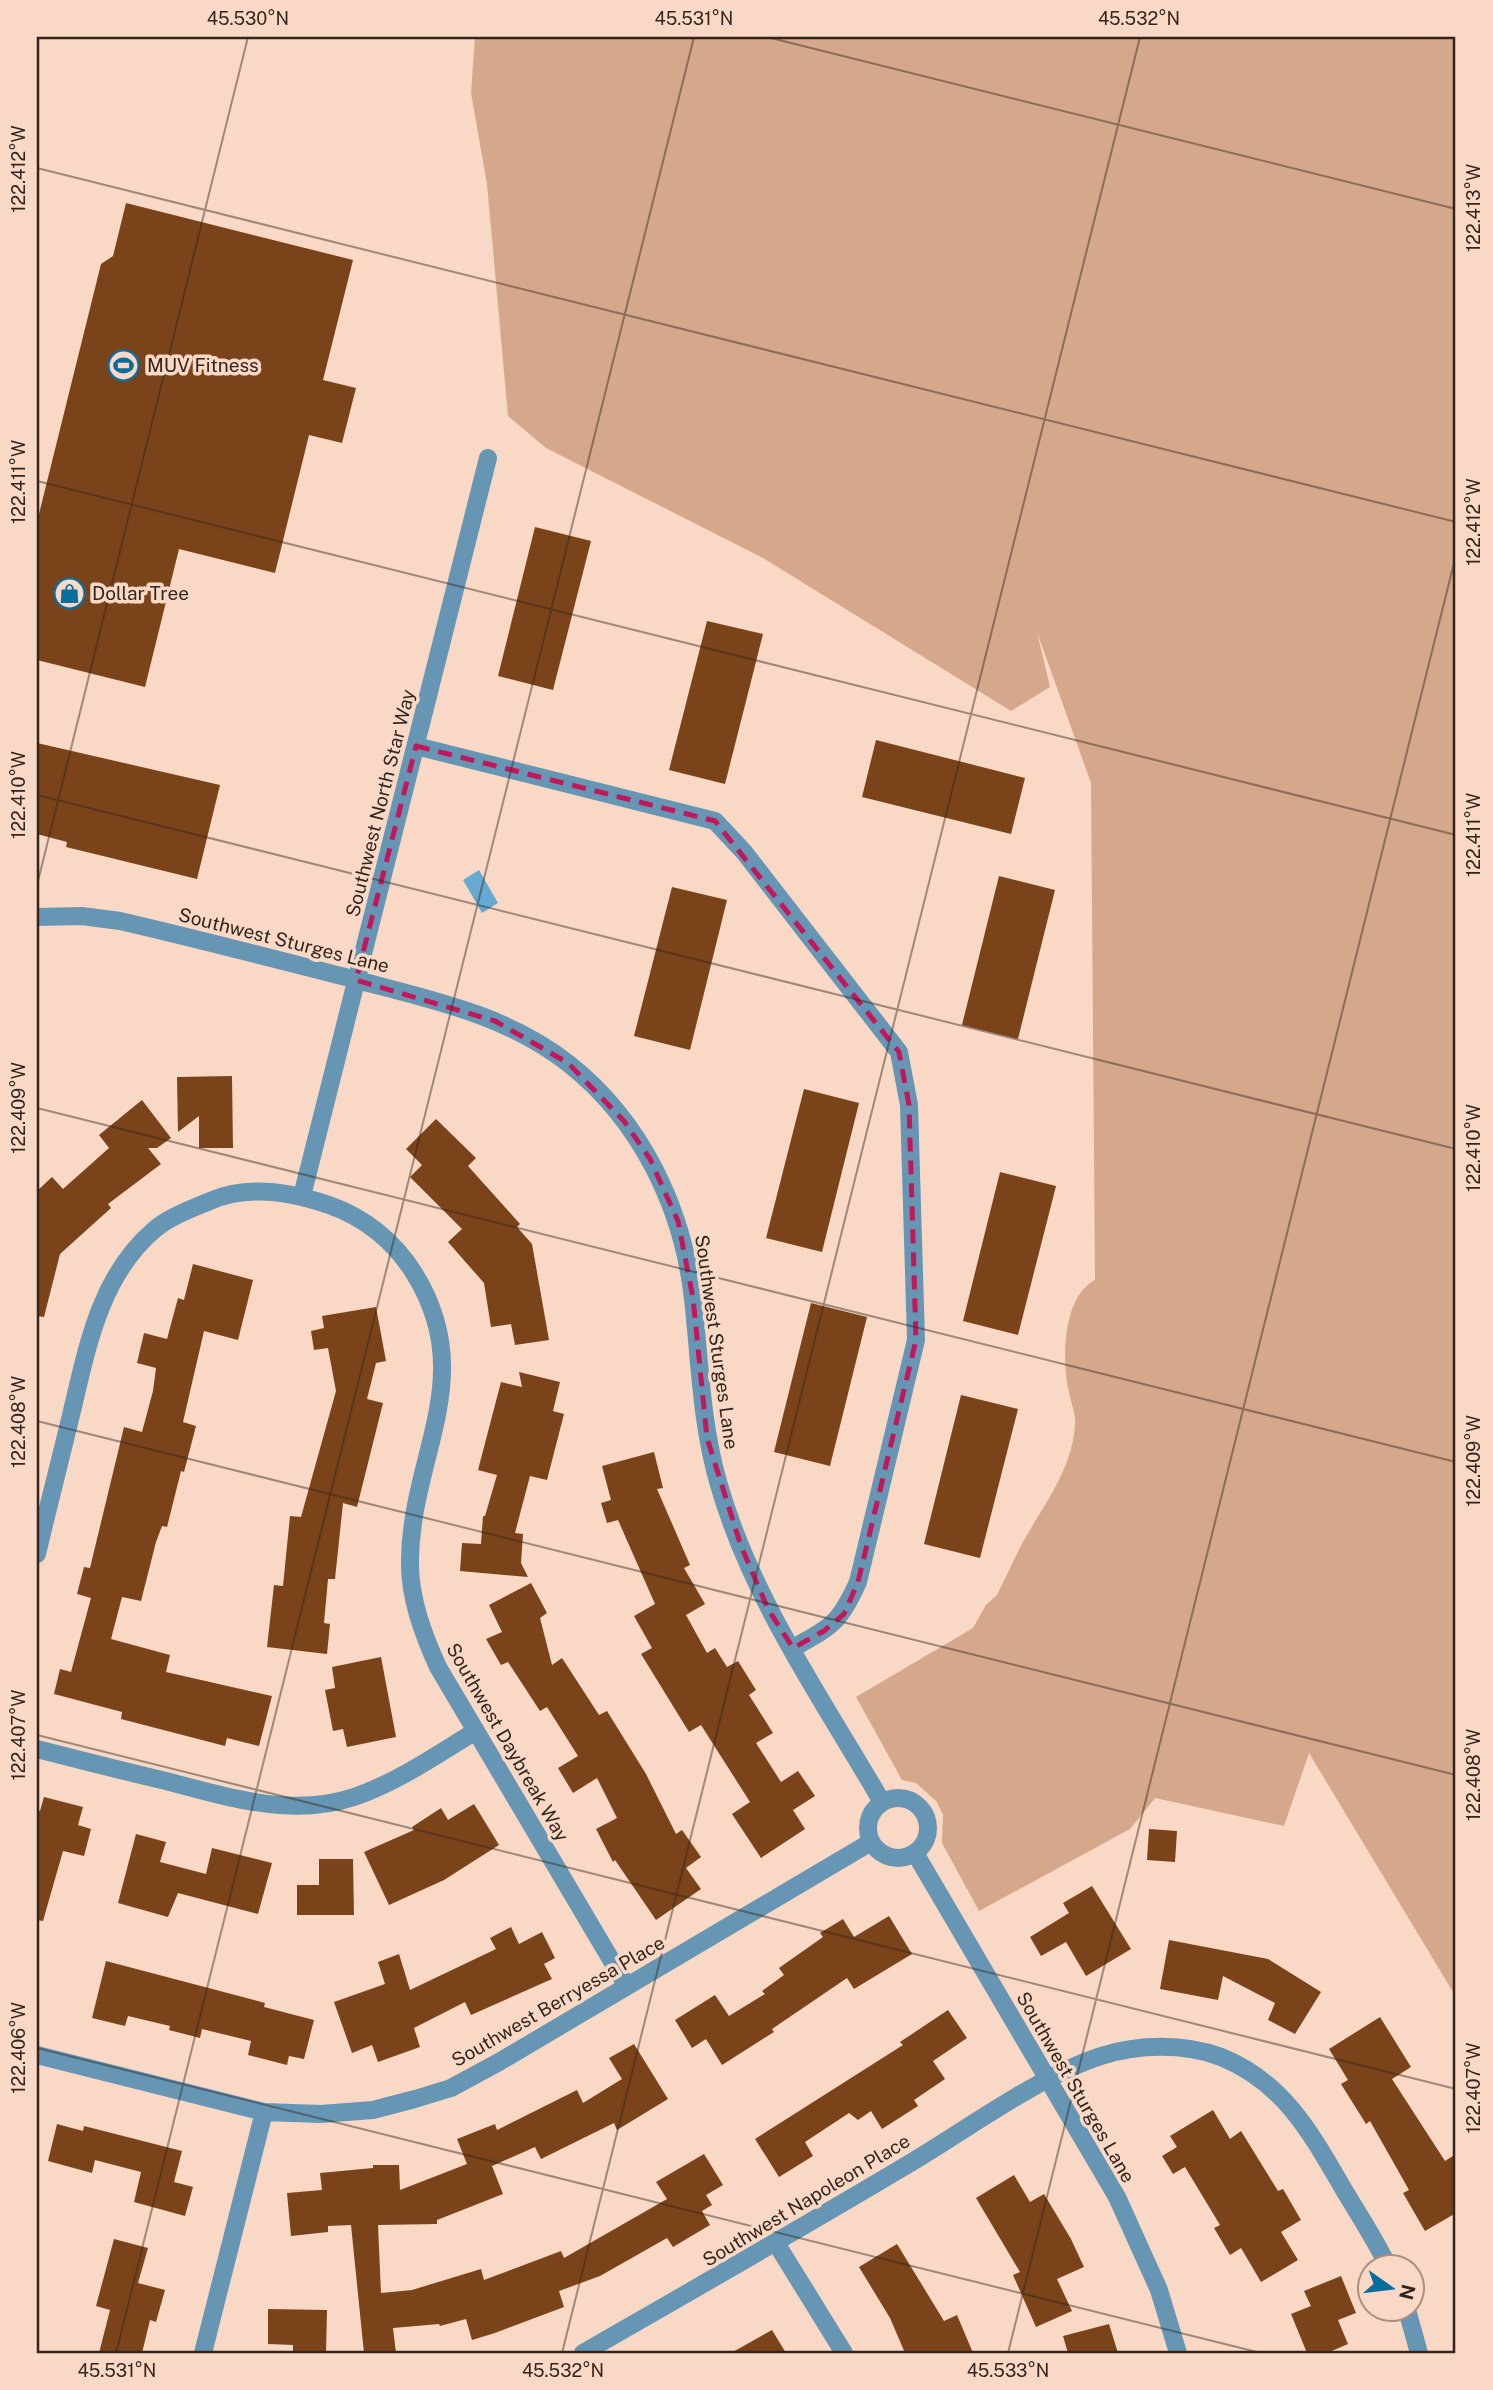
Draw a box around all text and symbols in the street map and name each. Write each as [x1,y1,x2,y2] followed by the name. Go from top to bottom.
[207,8,289,29] text: 45.530°N
[655,8,733,29] text: 45.531°N
[1098,8,1180,29] text: 45.532°N
[8,125,29,213] text: 122.412°W
[1463,164,1484,252] text: 122.413°W
[107,348,141,382] sports icon: MUV Fitness
[147,354,259,376] place label: MUV Fitness
[8,440,29,524] text: 122.411°W
[1463,478,1484,566] text: 122.412°W
[52,576,86,610] shop icon: Dollar Tree
[92,582,189,604] place label: Dollar Tree
[341,687,419,919] street label: Southwest North Star Way
[8,751,29,839] text: 122.410°W
[1463,793,1484,877] text: 122.411°W
[176,903,392,977] street label: Southwest Sturges Lane
[8,1062,29,1154] text: 122.409°W
[1463,1104,1484,1192] text: 122.410°W
[691,1233,743,1451] street label: Southwest Sturges Lane
[8,1376,29,1468] text: 122.408°W
[1463,1415,1484,1507] text: 122.409°W
[442,1639,574,1845] street label: Southwest Daybreak Way
[8,1689,29,1781] text: 122.407°W
[1463,1729,1484,1821] text: 122.408°W
[448,1931,668,2071] street label: Southwest Berryessa Place
[1012,1988,1140,2186] street label: Southwest Sturges Lane
[8,2002,29,2094] text: 122.406°W
[1463,2042,1484,2134] text: 122.407°W
[698,2129,914,2271] street label: Southwest Napoleon Place
[1356,2254,1426,2324] north arrow
[1395,2282,1420,2302] text: N
[78,2360,156,2381] text: 45.531°N
[522,2360,604,2381] text: 45.532°N
[967,2360,1049,2381] text: 45.533°N

